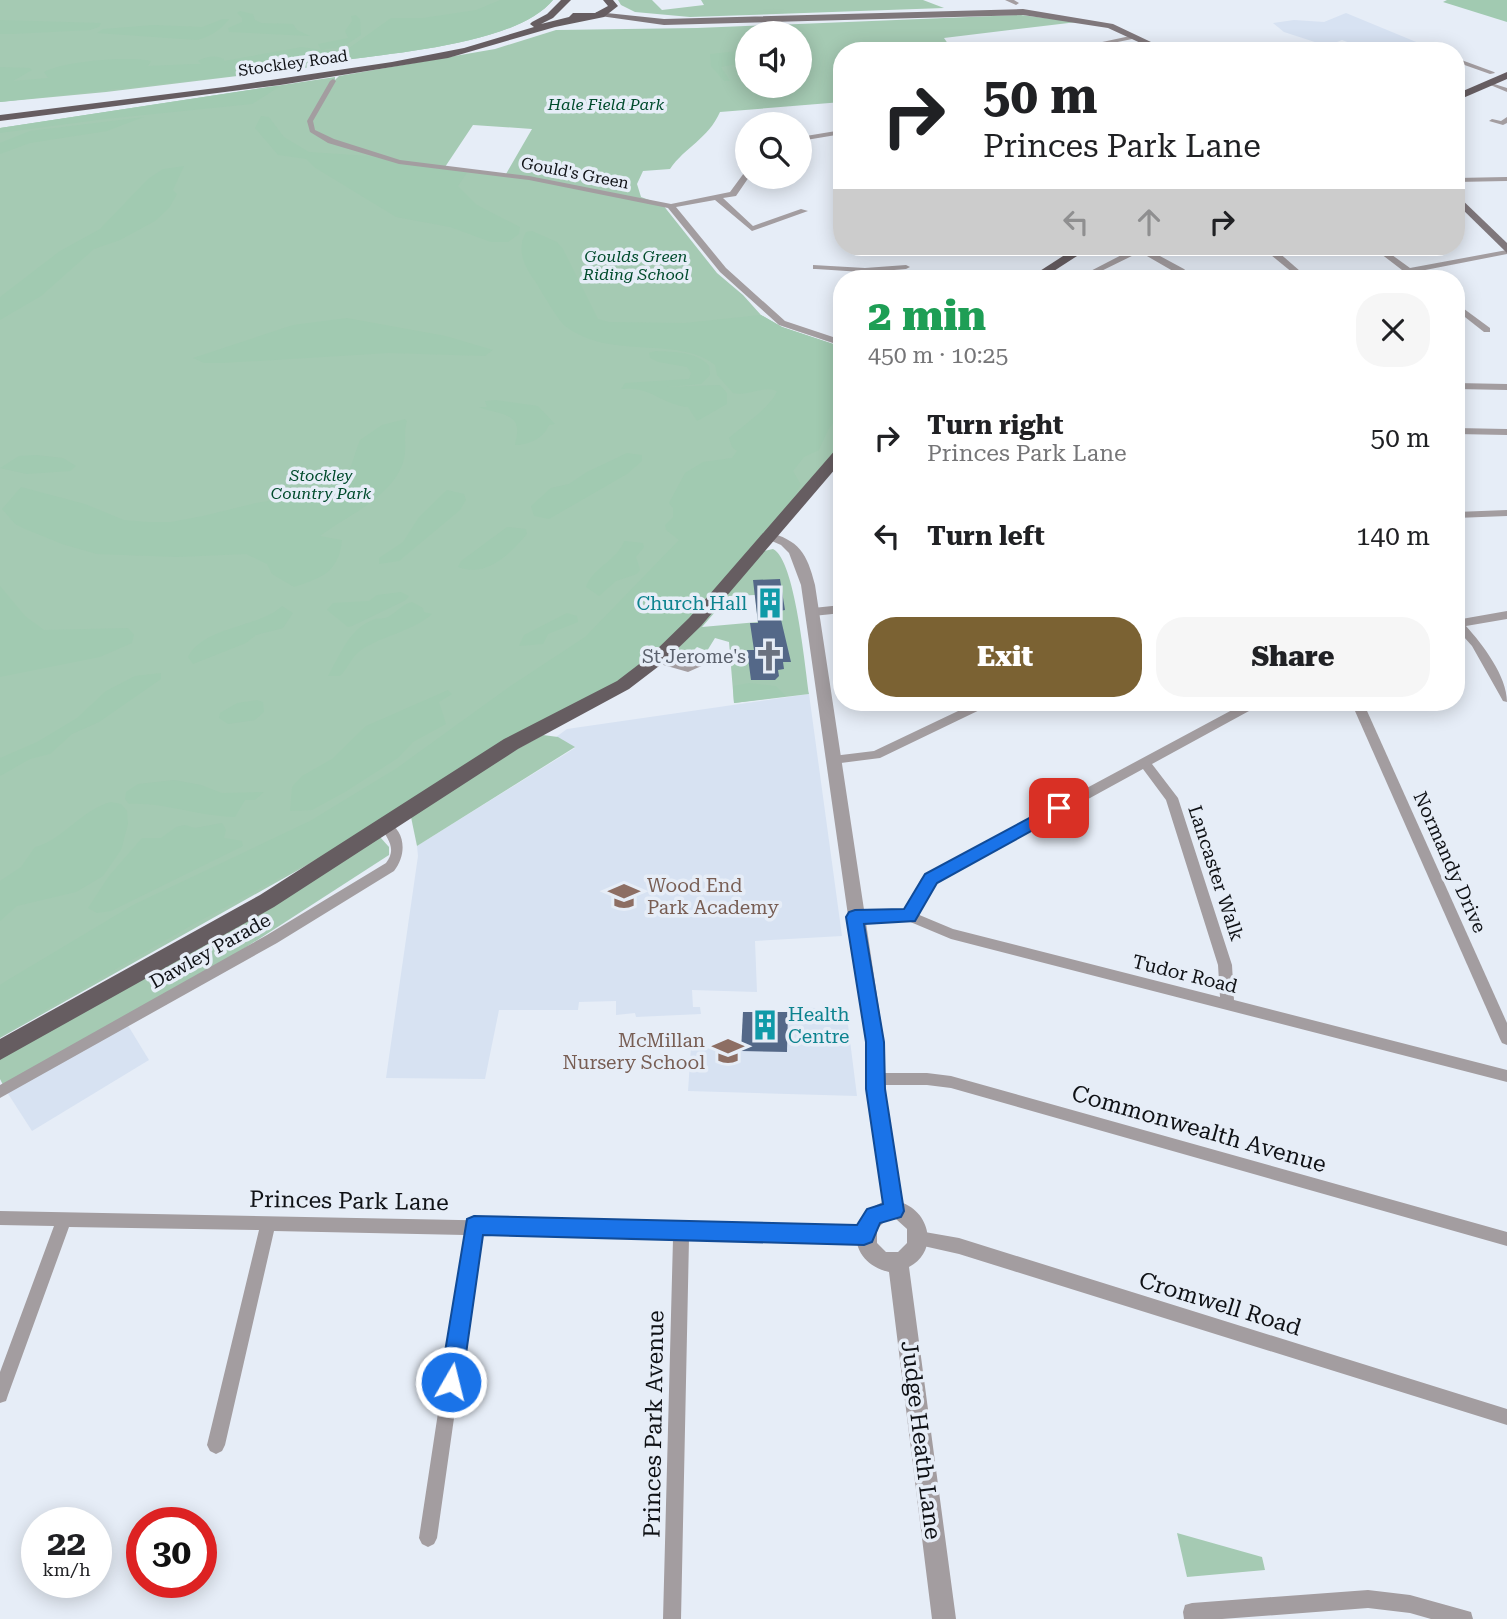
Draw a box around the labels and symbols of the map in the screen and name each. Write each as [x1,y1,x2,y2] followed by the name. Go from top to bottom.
[237,46,349,80] street label: Stockley Road
[547,95,664,114] park label: Hale Field Park
[519,153,631,193] street label: Gould's Green
[582,247,689,284] park label: Goulds Green Riding School
[271,466,372,503] park label: Stockley Country Park
[753,586,787,620] building icon: Church Hall
[636,592,747,615] place label: Church Hall
[752,639,786,673] church icon: St Jerome's
[642,645,746,668] place label: St Jerome's
[1029,778,1089,838] pin
[1409,788,1491,936] street label: Normandy Drive
[1183,802,1249,944] street label: Lancaster Walk
[647,874,779,919] place label: Wood End Park Academy
[607,879,641,913] school or university icon: Wood End Park Academy
[145,908,275,994] street label: Dawley Parade
[1130,950,1240,998] street label: Tudor Road
[788,1003,850,1048] place label: Health Centre
[748,1008,782,1042] building icon: Health Centre
[563,1029,705,1074] place label: McMillan Nursery School
[711,1034,745,1068] school or university icon: McMillan Nursery School
[1069,1080,1329,1178] street label: Commonwealth Avenue
[249,1186,449,1216] street label: Princes Park Lane
[1136,1267,1305,1342] street label: Cromwell Road
[639,1310,669,1538] street label: Princes Park Avenue
[895,1339,947,1541] street label: Judge Heath Lane
[414,1345,488,1419] position arrow
[126,1507,217,1598] speed limit sign: 30

